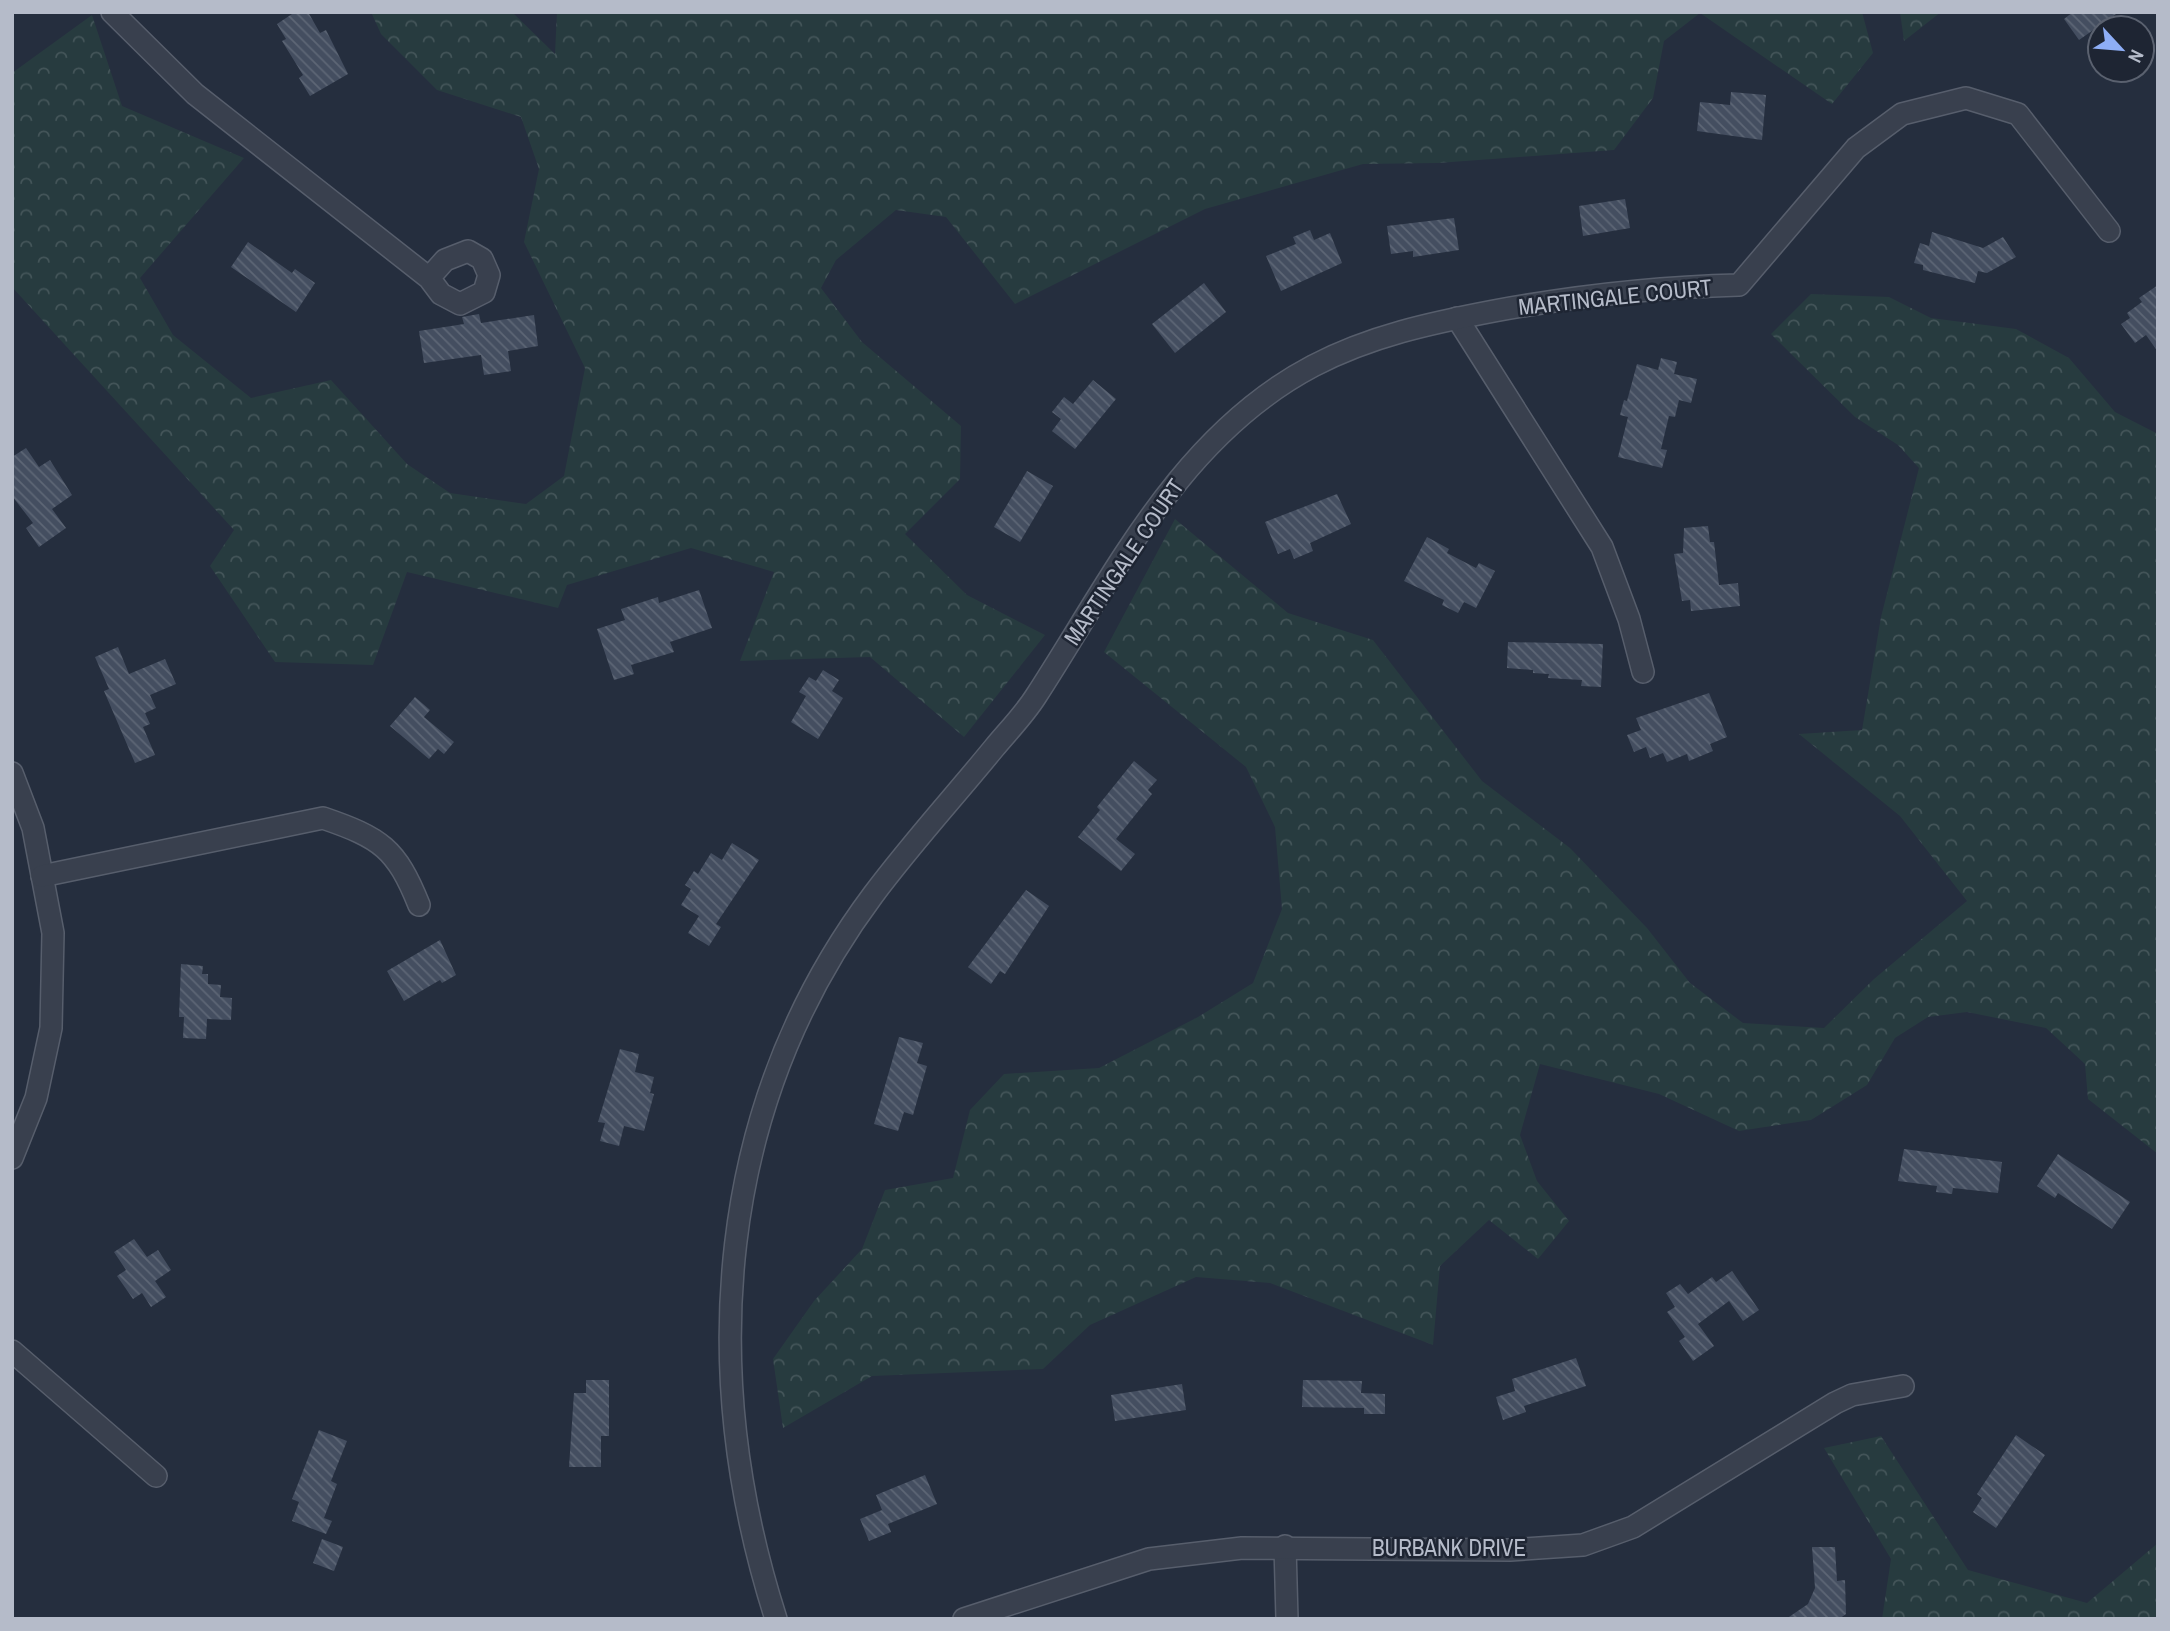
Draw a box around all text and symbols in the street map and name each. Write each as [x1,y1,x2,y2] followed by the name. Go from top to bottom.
[2086,14,2156,84] north arrow
[2122,46,2150,67] text: N
[1517,271,1714,322] street label: MARTINGALE COURT
[1056,472,1191,651] street label: MARTINGALE COURT
[1372,1532,1526,1563] street label: BURBANK DRIVE

